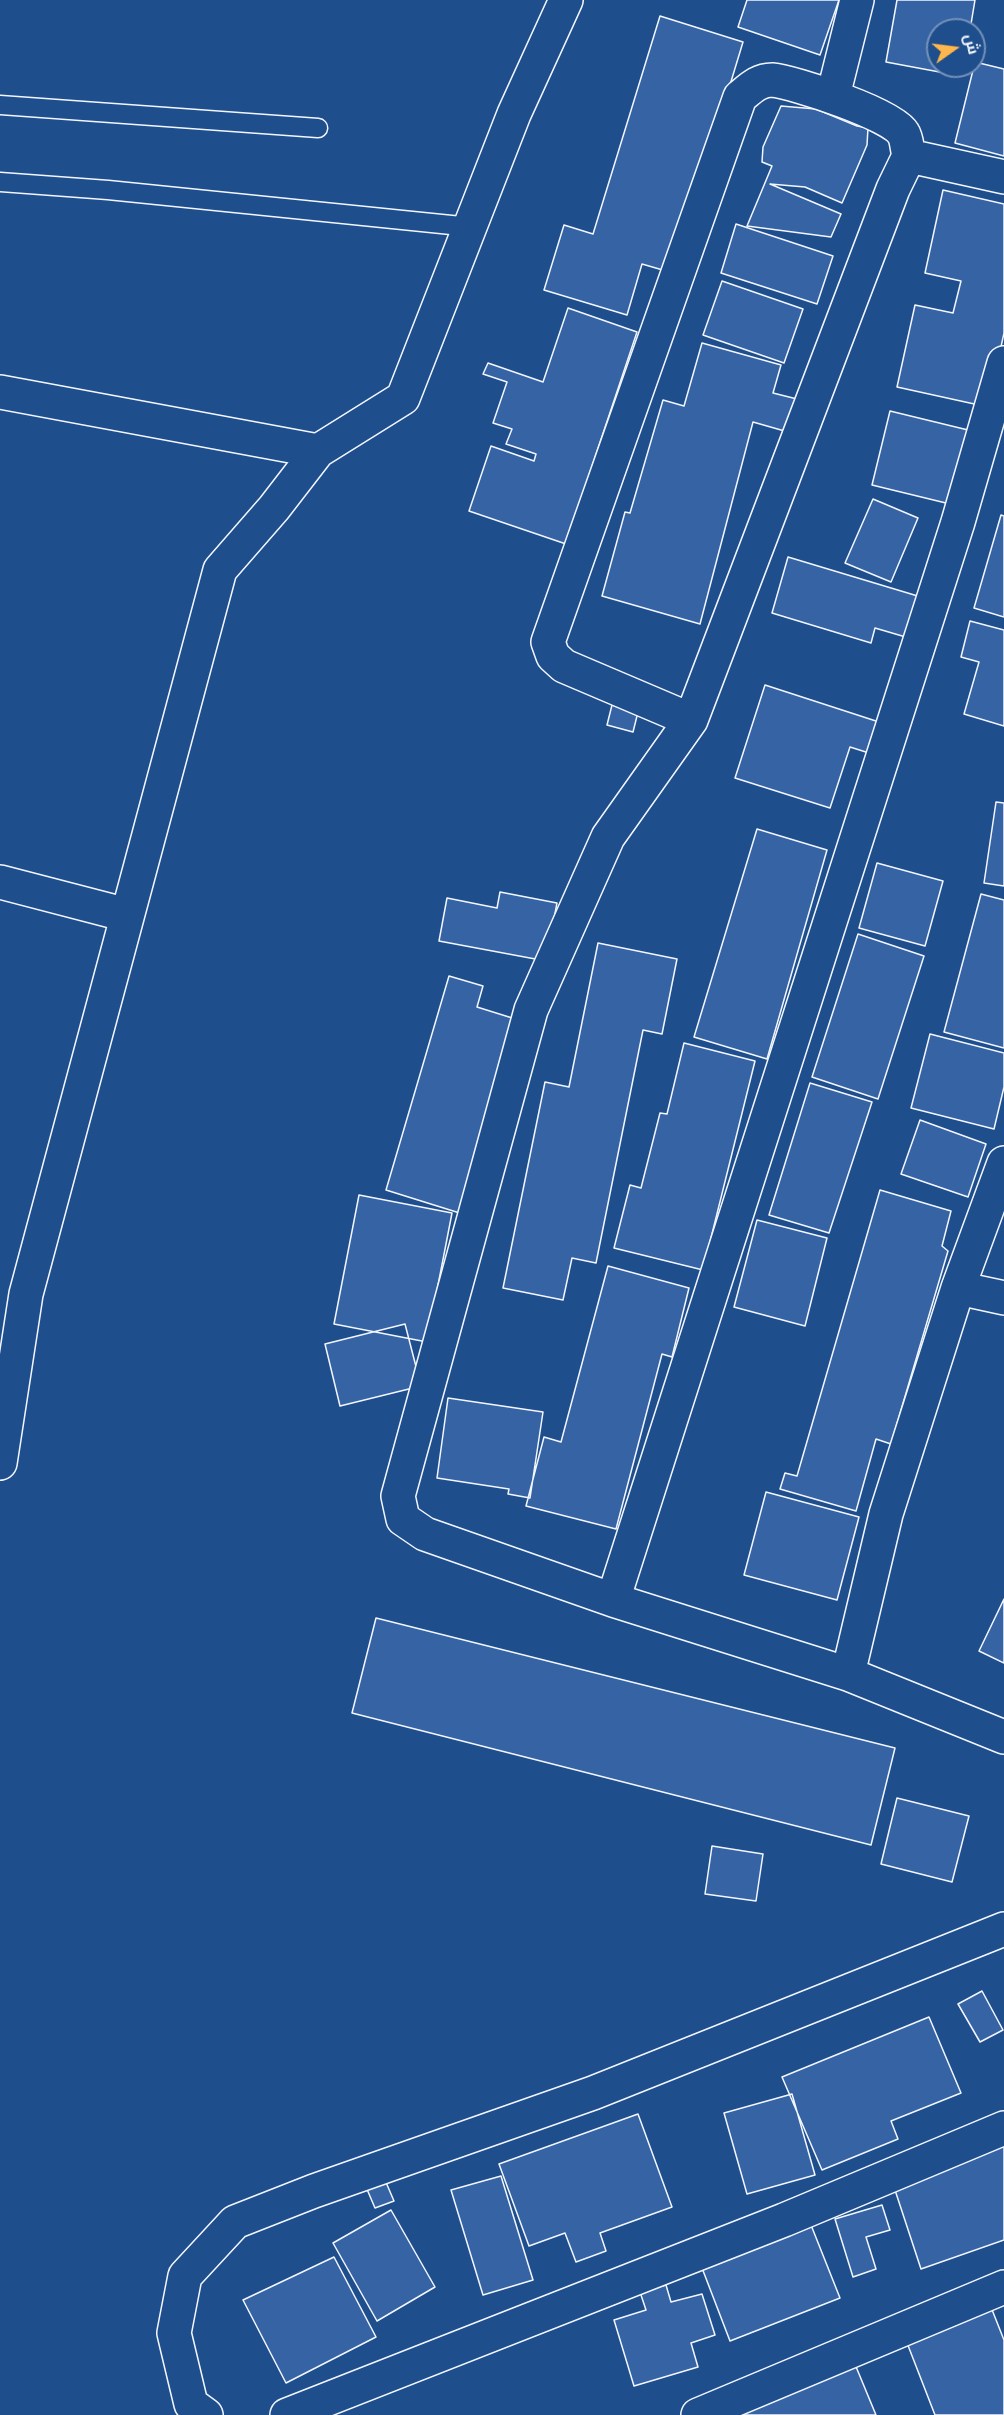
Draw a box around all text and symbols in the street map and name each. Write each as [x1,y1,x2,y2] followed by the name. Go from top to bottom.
[926,18,986,78] north arrow
[961,32,983,56] text: ش

